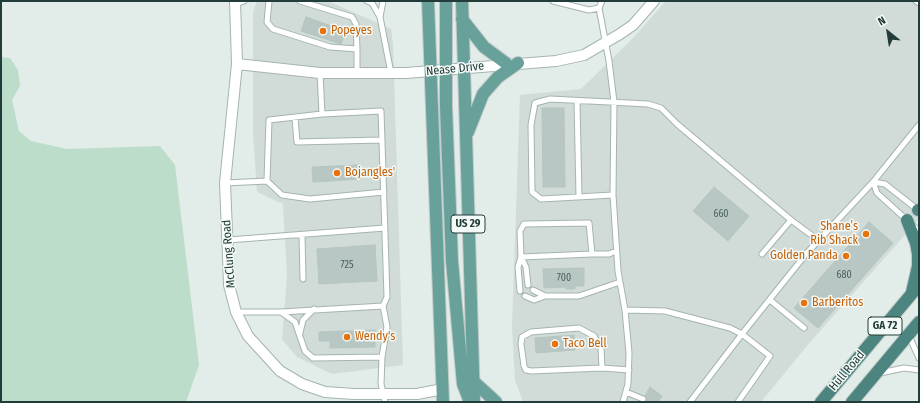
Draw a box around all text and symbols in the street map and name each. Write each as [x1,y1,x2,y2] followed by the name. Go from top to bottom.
[868,12,908,52] north arrow
[876,14,888,28] text: N
[331,24,372,38] place label: Popeyes
[318,26,328,36] marker: Popeyes
[425,59,485,79] street label: Nease Drive
[345,166,395,180] place label: Bojangles'
[332,168,342,178] marker: Bojangles'
[713,208,729,220] house number: 660
[451,215,485,233] road number: US 29
[219,219,239,289] street label: McClung Road
[810,220,858,248] place label: Shane’s Rib Shack
[861,229,871,239] marker: Shane’s Rib Shack
[770,249,838,263] place label: Golden Panda
[841,251,851,261] marker: Golden Panda
[341,259,353,271] house number: 725
[836,269,852,281] house number: 680
[557,272,571,284] house number: 700
[812,296,863,310] place label: Barberitos
[799,298,809,308] marker: Barberitos
[868,317,902,335] road number: GA 72
[355,330,395,344] place label: Wendy's
[342,332,352,342] marker: Wendy's
[563,337,607,351] place label: Taco Bell
[550,339,560,349] marker: Taco Bell
[826,348,868,394] street label: Hull Road

